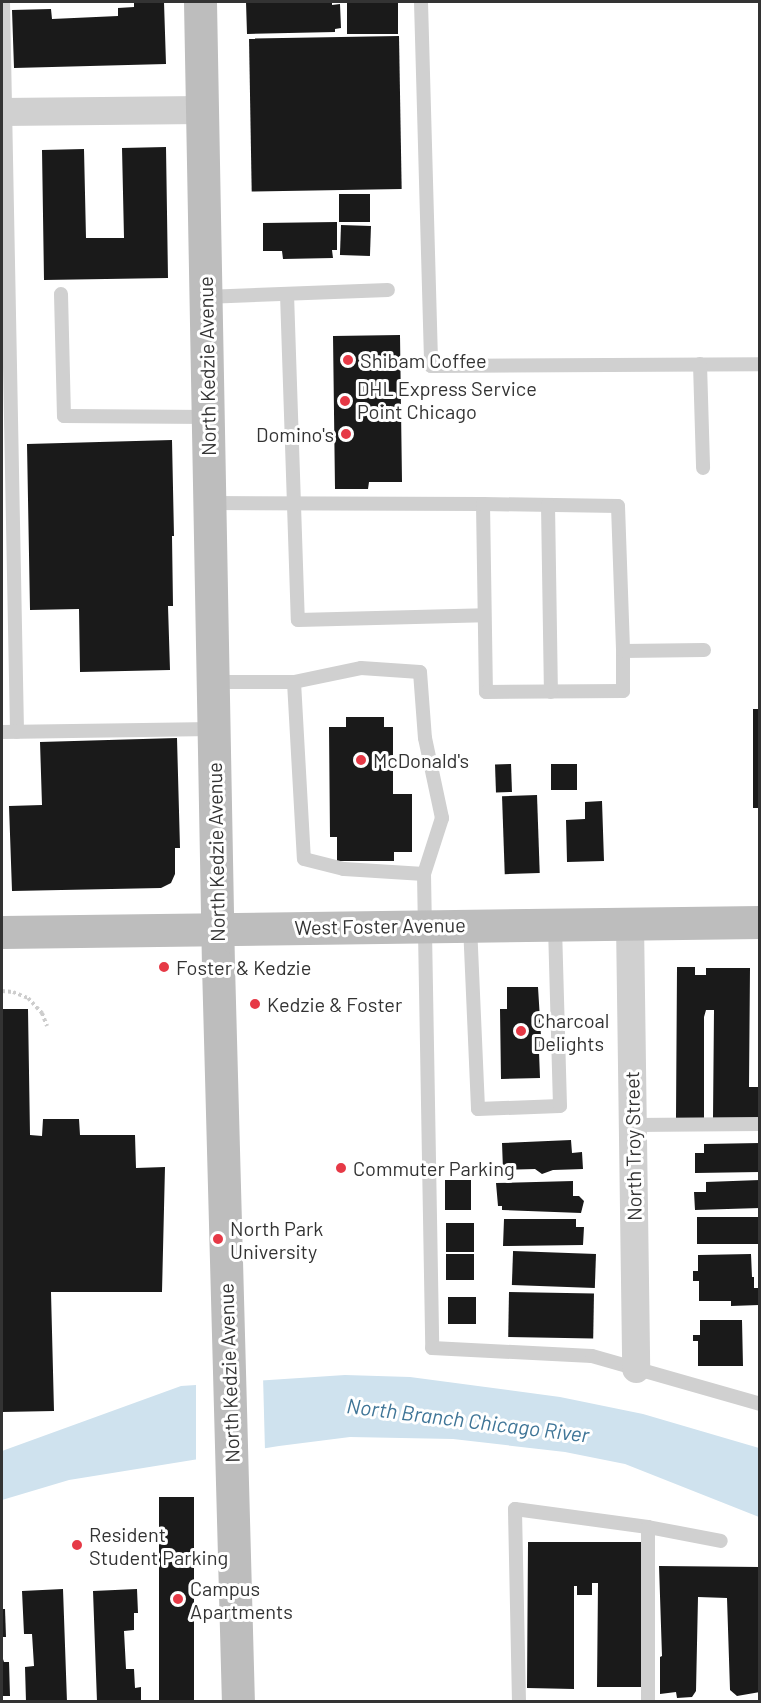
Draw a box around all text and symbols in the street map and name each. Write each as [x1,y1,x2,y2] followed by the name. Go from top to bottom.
[193,276,221,456] street label: North Kedzie Avenue
[360,348,487,372] place label: Shibam Coffee
[341,353,355,367] marker: Shibam Coffee
[357,377,537,424] place label: DHL Express Service Point Chicago
[338,394,352,408] marker: DHL Express Service Point Chicago
[256,422,334,446] place label: Domino's
[339,427,353,441] marker: Domino's
[373,748,469,772] place label: McDonald's
[354,753,368,767] marker: McDonald's
[202,762,230,942] street label: North Kedzie Avenue
[294,913,466,939] street label: West Foster Avenue
[176,955,311,979] place label: Foster & Kedzie
[157,960,171,974] marker: Foster & Kedzie
[267,992,402,1016] place label: Kedzie & Foster
[248,997,262,1011] marker: Kedzie & Foster
[533,1008,609,1055] place label: Charcoal Delights
[514,1024,528,1038] marker: Charcoal Delights
[620,1071,646,1221] street label: North Troy Street
[353,1156,515,1180] place label: Commuter Parking
[334,1161,348,1175] marker: Commuter Parking
[230,1216,323,1263] place label: North Park University
[211,1232,225,1246] marker: North Park University
[214,1283,244,1463] street label: North Kedzie Avenue
[345,1393,591,1447] water label: North Branch Chicago River
[89,1522,228,1569] place label: Resident Student Parking
[70,1538,84,1552] marker: Resident Student Parking
[190,1576,293,1623] place label: Campus Apartments
[171,1592,185,1606] marker: Campus Apartments

